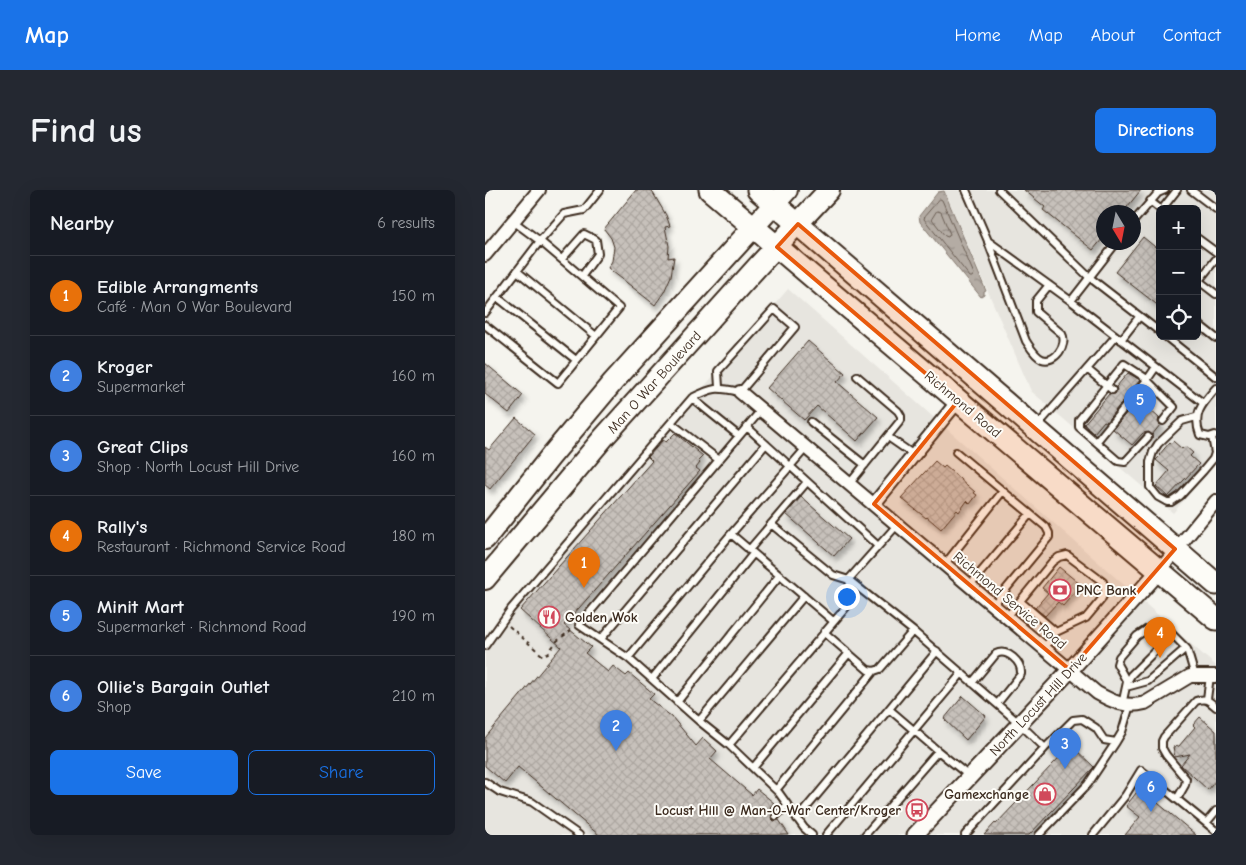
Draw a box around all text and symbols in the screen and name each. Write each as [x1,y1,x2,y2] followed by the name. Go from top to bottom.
[25,21,69,49] text: Map
[954,25,1001,46] text: Home
[1029,25,1063,46] text: Map
[1091,25,1135,46] text: About
[1163,25,1221,46] text: Contact
[1095,108,1216,153] button: Directions
[30,110,142,151] text: Find us
[1096,205,1141,250] north arrow
[1156,205,1201,340] map controls
[1156,205,1201,250] button: +
[50,211,114,235] text: Nearby
[377,214,435,232] text: 6 results
[1156,250,1201,295] button: −
[97,276,258,298] text: Edible Arrangments
[63,287,69,305] text: 1
[392,287,435,305] text: 150 m
[1156,295,1201,340] button: locate
[97,298,292,316] text: Café · Man O War Boulevard
[604,327,705,437] street label: Man O War Boulevard
[97,356,152,378] text: Kroger
[62,367,70,385] text: 2
[392,367,435,385] text: 160 m
[921,367,1004,441] street label: Richmond Road
[97,378,185,396] text: Supermarket
[1124,384,1156,425] pin: 5
[97,436,188,458] text: Great Clips
[62,447,70,465] text: 3
[392,447,435,465] text: 160 m
[97,458,299,476] text: Shop · North Locust Hill Drive
[97,516,147,538] text: Rally's
[62,527,70,545] text: 4
[392,527,435,545] text: 180 m
[97,538,346,556] text: Restaurant · Richmond Service Road
[568,547,600,588] pin: 1
[950,548,1070,653] street label: Richmond Service Road
[1048,578,1072,602] bank icon: PNC Bank
[1076,582,1137,599] place label: PNC Bank
[834,584,860,610] your location
[97,596,184,618] text: Minit Mart
[537,605,561,629] restaurant icon: Golden Wok
[62,607,70,625] text: 5
[392,607,435,625] text: 190 m
[565,609,638,626] place label: Golden Wok
[1144,617,1176,658] pin: 4
[97,618,307,636] text: Supermarket · Richmond Road
[986,649,1091,760] street label: North Locust Hill Drive
[97,676,269,698] text: Ollie's Bargain Outlet
[62,687,70,705] text: 6
[392,687,435,705] text: 210 m
[97,698,131,716] text: Shop
[600,710,632,751] pin: 2
[1049,728,1081,769] pin: 3
[50,750,238,795] button: Save
[248,750,435,795] button: Share
[1135,771,1167,812] pin: 6
[1033,782,1057,806] shop icon: Gamexchange
[944,786,1029,803] place label: Gamexchange
[905,798,929,822] bus stop icon: Locust Hill @ Man-O-War Center/Kroger
[655,802,901,819] place label: Locust Hill @ Man-O-War Center/Kroger

